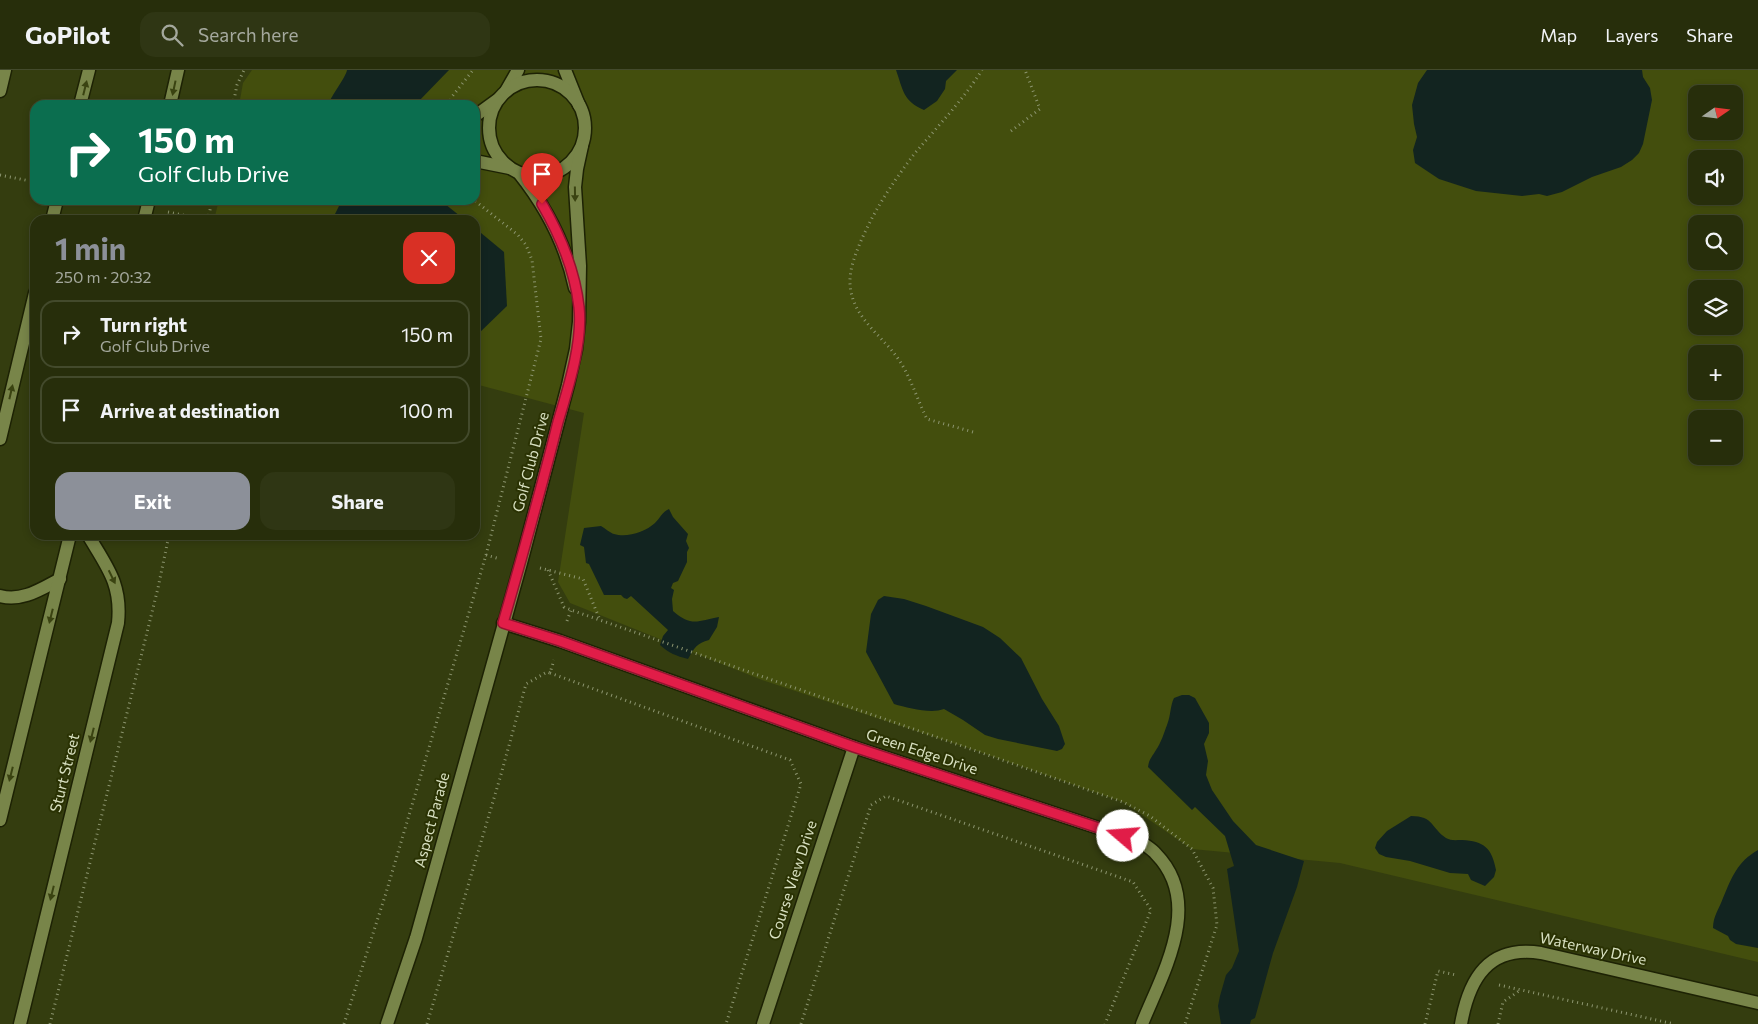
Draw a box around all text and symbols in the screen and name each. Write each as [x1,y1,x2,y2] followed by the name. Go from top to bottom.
[140,12,490,57] search box
[25,20,110,49] text: GoPilot
[158,21,186,49] icon: search
[198,23,299,46] text: Search here
[1540,24,1577,46] text: Map
[1605,24,1658,46] text: Layers
[1686,24,1733,46] text: Share
[81,80,89,95] one-way arrow
[170,80,178,95] one-way arrow
[1688,85,1742,140] north arrow
[1688,85,1743,465] map controls
[138,117,235,160] text: 150 m
[55,120,120,185] icon: right
[1688,150,1743,205] button: sound
[521,153,563,204] pin
[138,160,289,187] text: Golf Club Drive
[528,160,556,188] icon: arrive
[571,186,579,202] one-way arrow
[1688,215,1743,270] button: search
[55,229,126,266] text: 1 min
[403,232,455,284] button: close
[55,267,151,286] text: 250 m · 20:32
[1688,280,1743,335] button: layers
[100,313,187,336] text: Turn right
[57,320,85,348] icon: right
[401,323,453,346] text: 150 m
[100,336,210,355] text: Golf Club Drive
[1688,345,1743,400] button: +
[7,384,15,399] one-way arrow
[57,396,85,424] icon: arrive
[100,399,280,422] text: Arrive at destination
[400,399,453,422] text: 100 m
[508,410,552,514] street label: Golf Club Drive
[1688,410,1743,465] button: −
[55,472,250,530] button: Exit
[260,472,455,530] button: Share
[108,570,116,584] one-way arrow
[46,609,54,624] one-way arrow
[864,724,981,778] street label: Green Edge Drive
[87,727,95,742] one-way arrow
[46,731,83,814] street label: Sturt Street
[7,767,15,782] one-way arrow
[410,770,452,869] street label: Aspect Parade
[1096,809,1148,861] position arrow
[764,818,820,941] street label: Course View Drive
[48,885,56,900] one-way arrow
[1538,928,1648,968] street label: Waterway Drive

